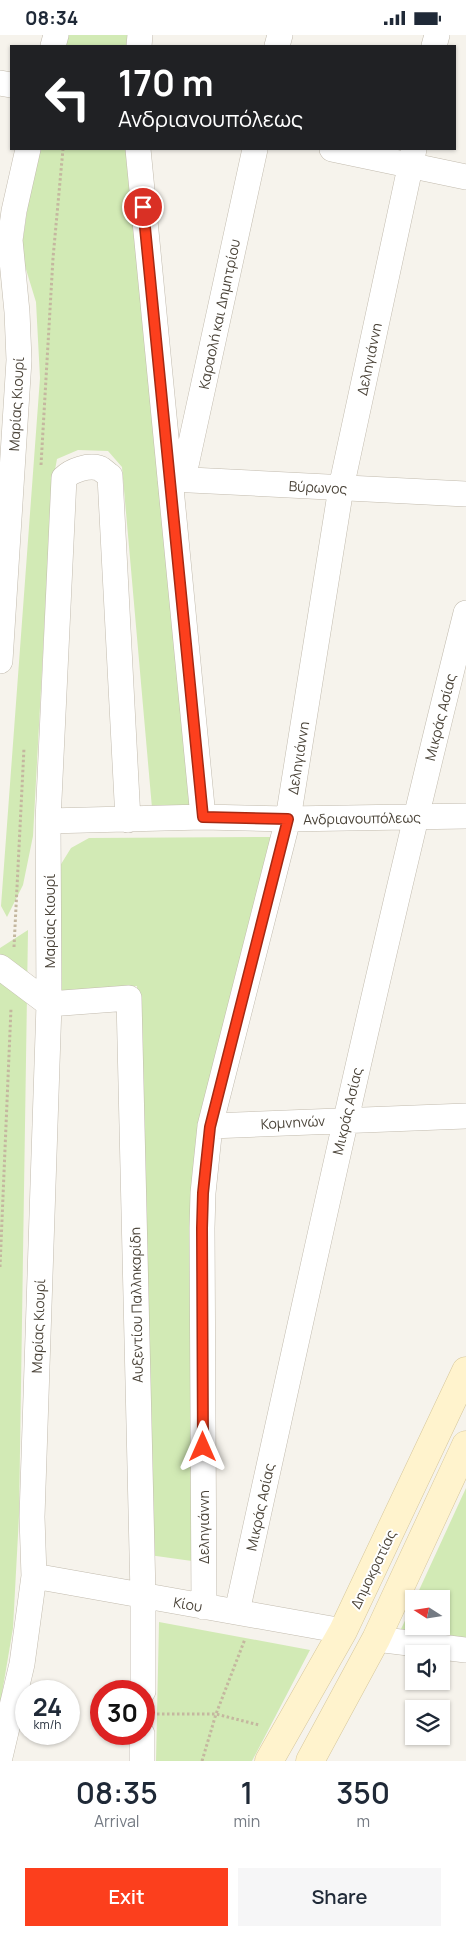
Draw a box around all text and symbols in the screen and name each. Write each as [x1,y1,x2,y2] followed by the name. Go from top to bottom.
[25,5,78,31] text: 08:34
[118,59,214,107] text: 170 m
[35,65,100,130] icon: left
[118,104,303,134] text: Ανδριανουπόλεως
[122,186,164,228] pin
[129,193,157,221] icon: arrive
[194,237,244,391] street label: Καραολή και Δημητρίου
[352,321,386,397] street label: Δεληγιάννη
[4,356,28,452] street label: Μαρίας Κιουρί
[288,476,348,498] street label: Βύρωνος
[420,671,460,763] street label: Μικράς Ασίας
[283,720,313,796] street label: Δεληγιάννη
[303,807,421,829] street label: Ανδριανουπόλεως
[40,874,59,968] street label: Μαρίας Κιουρί
[328,1065,366,1157] street label: Μικράς Ασίας
[260,1111,326,1133] street label: Κομνηνών
[125,1227,147,1383] street label: Αυξεντίου Παλληκαρίδη
[27,1278,49,1374] street label: Μαρίας Κιουρί
[176,1420,228,1472] position arrow
[241,1461,279,1553] street label: Μικράς Ασίας
[194,1490,213,1564] street label: Δεληγιάννη
[346,1526,400,1612] street label: Δημοκρατίας
[405,1590,450,1635] north arrow
[405,1590,450,1745] map controls
[172,1592,204,1616] street label: Κίου
[405,1645,450,1690] button: sound
[90,1680,155,1745] speed limit sign: 30
[33,1689,62,1724] text: 24
[405,1700,450,1745] button: layers
[34,1716,61,1733] text: km/h
[76,1772,158,1813] text: 08:35
[241,1772,253,1813] text: 1
[336,1772,390,1813] text: 350
[94,1810,140,1832] text: Arrival
[234,1810,260,1832] text: min
[356,1810,370,1832] text: m
[25,1868,228,1926] button: Exit
[238,1868,441,1926] button: Share

